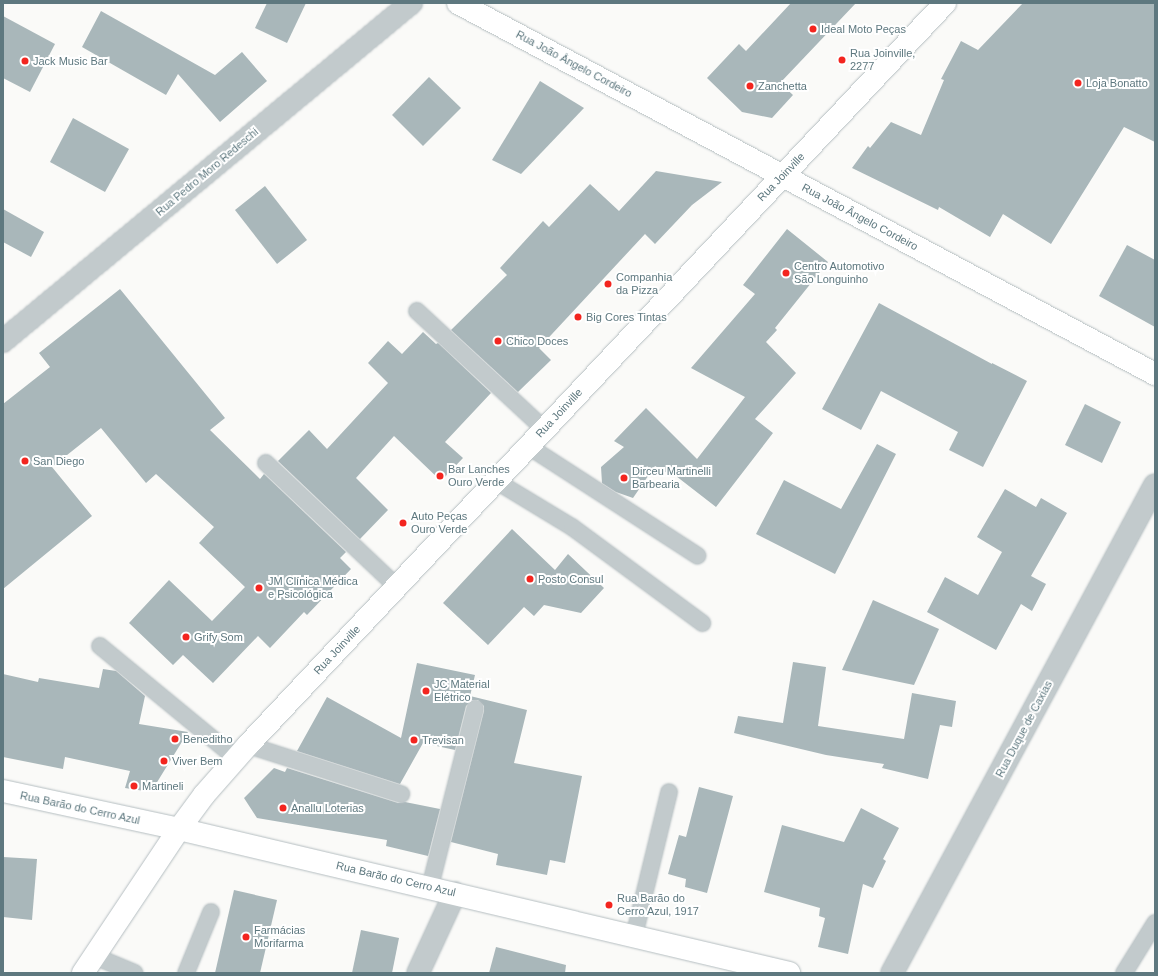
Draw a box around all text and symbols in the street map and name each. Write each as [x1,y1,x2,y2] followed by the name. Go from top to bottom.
[821,22,906,36] place label: Ideal Moto Peças
[808,24,818,34] marker: Ideal Moto Peças
[514,28,634,100] street label: Rua João Ângelo Cordeiro
[850,47,915,73] place label: Rua Joinville, 2277
[33,54,108,68] place label: Jack Music Bar
[837,55,847,65] marker: Rua Joinville, 2277
[20,56,30,66] marker: Jack Music Bar
[1086,76,1148,90] place label: Loja Bonatto
[1073,78,1083,88] marker: Loja Bonatto
[758,79,807,93] place label: Zanchetta
[745,81,755,91] marker: Zanchetta
[153,125,261,219] street label: Rua Pedro Moro Redeschi
[755,150,807,204] street label: Rua Joinville
[800,181,920,253] street label: Rua João Ângelo Cordeiro
[794,260,885,286] place label: Centro Automotivo São Longuinho
[781,268,791,278] marker: Centro Automotivo São Longuinho
[616,271,672,297] place label: Companhia da Pizza
[603,279,613,289] marker: Companhia da Pizza
[586,310,667,324] place label: Big Cores Tintas
[573,312,583,322] marker: Big Cores Tintas
[506,334,568,348] place label: Chico Doces
[493,336,503,346] marker: Chico Doces
[533,386,585,440] street label: Rua Joinville
[33,454,84,468] place label: San Diego
[20,456,30,466] marker: San Diego
[448,463,510,489] place label: Bar Lanches Ouro Verde
[632,465,711,491] place label: Dirceu Martinelli Barbearia
[435,471,445,481] marker: Bar Lanches Ouro Verde
[619,473,629,483] marker: Dirceu Martinelli Barbearia
[411,510,467,536] place label: Auto Peças Ouro Verde
[398,518,408,528] marker: Auto Peças Ouro Verde
[538,572,603,586] place label: Posto Consul
[525,574,535,584] marker: Posto Consul
[268,575,358,601] place label: JM Clínica Médica e Psicológica
[253,582,265,594] marker: JM Clínica Médica e Psicológica
[311,623,363,677] street label: Rua Joinville
[194,630,243,644] place label: Grify Som
[181,632,191,642] marker: Grify Som
[434,678,490,704] place label: JC Material Elétrico
[993,678,1055,780] street label: Rua Duque de Caxias
[421,686,431,696] marker: JC Material Elétrico
[183,732,233,746] place label: Beneditho
[422,733,464,747] place label: Trevisan
[170,734,180,744] marker: Beneditho
[409,735,419,745] marker: Trevisan
[172,754,223,768] place label: Viver Bem
[159,756,169,766] marker: Viver Bem
[142,779,184,793] place label: Martineli
[129,781,139,791] marker: Martineli
[19,789,141,827] street label: Rua Barão do Cerro Azul
[291,801,364,815] place label: Anallu Loterias
[278,803,288,813] marker: Anallu Loterias
[335,859,457,899] street label: Rua Barão do Cerro Azul
[617,892,700,918] place label: Rua Barão do Cerro Azul, 1917
[604,900,614,910] marker: Rua Barão do Cerro Azul, 1917
[254,924,305,950] place label: Farmácias Morifarma
[241,932,251,942] marker: Farmácias Morifarma

